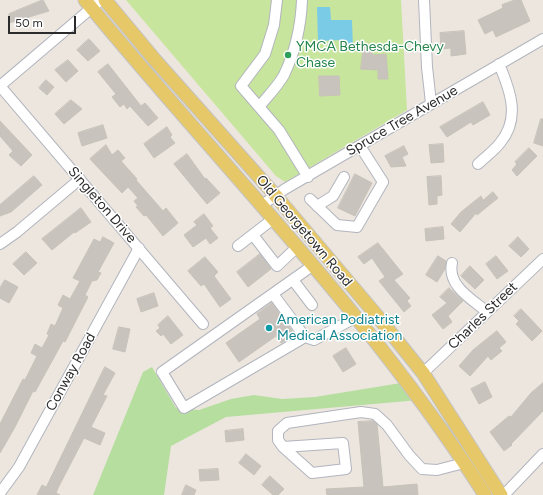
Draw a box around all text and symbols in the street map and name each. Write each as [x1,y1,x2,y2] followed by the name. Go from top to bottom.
[10,8,78,34] scale bar
[15,16,43,30] text: 50 m
[296,39,444,72] place label: YMCA Bethesda-Chevy Chase
[283,50,293,60] marker: YMCA Bethesda-Chevy Chase
[343,82,461,160] street label: Spruce Tree Avenue
[64,163,140,247] street label: Singleton Drive
[252,172,356,290] street label: Old Georgetown Road
[445,279,521,353] street label: Charles Street
[277,312,402,344] place label: American Podiatrist Medical Association
[264,323,274,333] marker: American Podiatrist Medical Association
[43,330,99,414] street label: Conway Road

